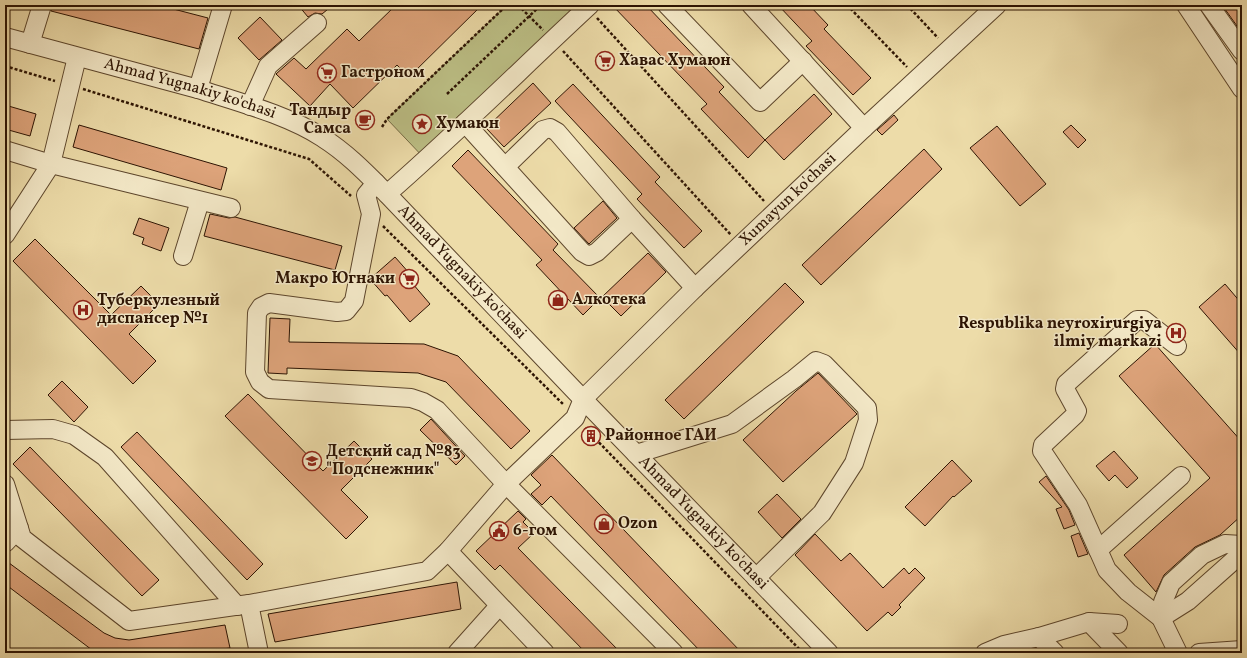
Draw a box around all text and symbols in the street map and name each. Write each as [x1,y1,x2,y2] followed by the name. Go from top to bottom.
[594,50,616,72] supermarket icon: Хавас Хумаюн
[619,50,731,72] place label: Хавас Хумаюн
[101,53,279,125] street label: Ahmad Yugnakiy ko'chasi
[316,62,338,84] supermarket icon: Гастроном
[341,62,425,84] place label: Гастроном
[289,100,351,140] place label: Тандыр Самса
[354,109,376,131] cafe icon: Тандыр Самса
[411,113,433,135] place icon: Хумаюн
[436,113,499,135] place label: Хумаюн
[735,148,842,251] street label: Xumayun ko'chasi
[392,200,531,345] street label: Ahmad Yugnakiy ko'chasi
[275,268,395,290] place label: Макро Югнаки
[398,268,420,290] supermarket icon: Макро Югнаки
[547,289,569,311] shop icon: Алкотека
[572,289,647,311] place label: Алкотека
[97,290,220,330] place label: Туберкулезный диспансер №1
[72,299,94,321] hospital icon: Туберкулезный диспансер №1
[958,313,1162,353] place label: Respublika neyroxirurgiya ilmiy markazi
[1165,322,1187,344] hospital icon: Respublika neyroxirurgiya ilmiy markazi
[580,425,602,447] building icon: Районное ГАИ
[605,425,717,447] place label: Районное ГАИ
[326,441,461,481] place label: Детский сад №83 "Подснежник"
[301,450,323,472] school or university icon: Детский сад №83 "Подснежник"
[633,451,773,595] street label: Ahmad Yugnakiy ko'chasi
[593,513,615,535] shop icon: Ozon
[618,513,658,535] place label: Ozon
[488,520,510,542] public building icon: 6-гом
[513,520,557,542] place label: 6-гом

